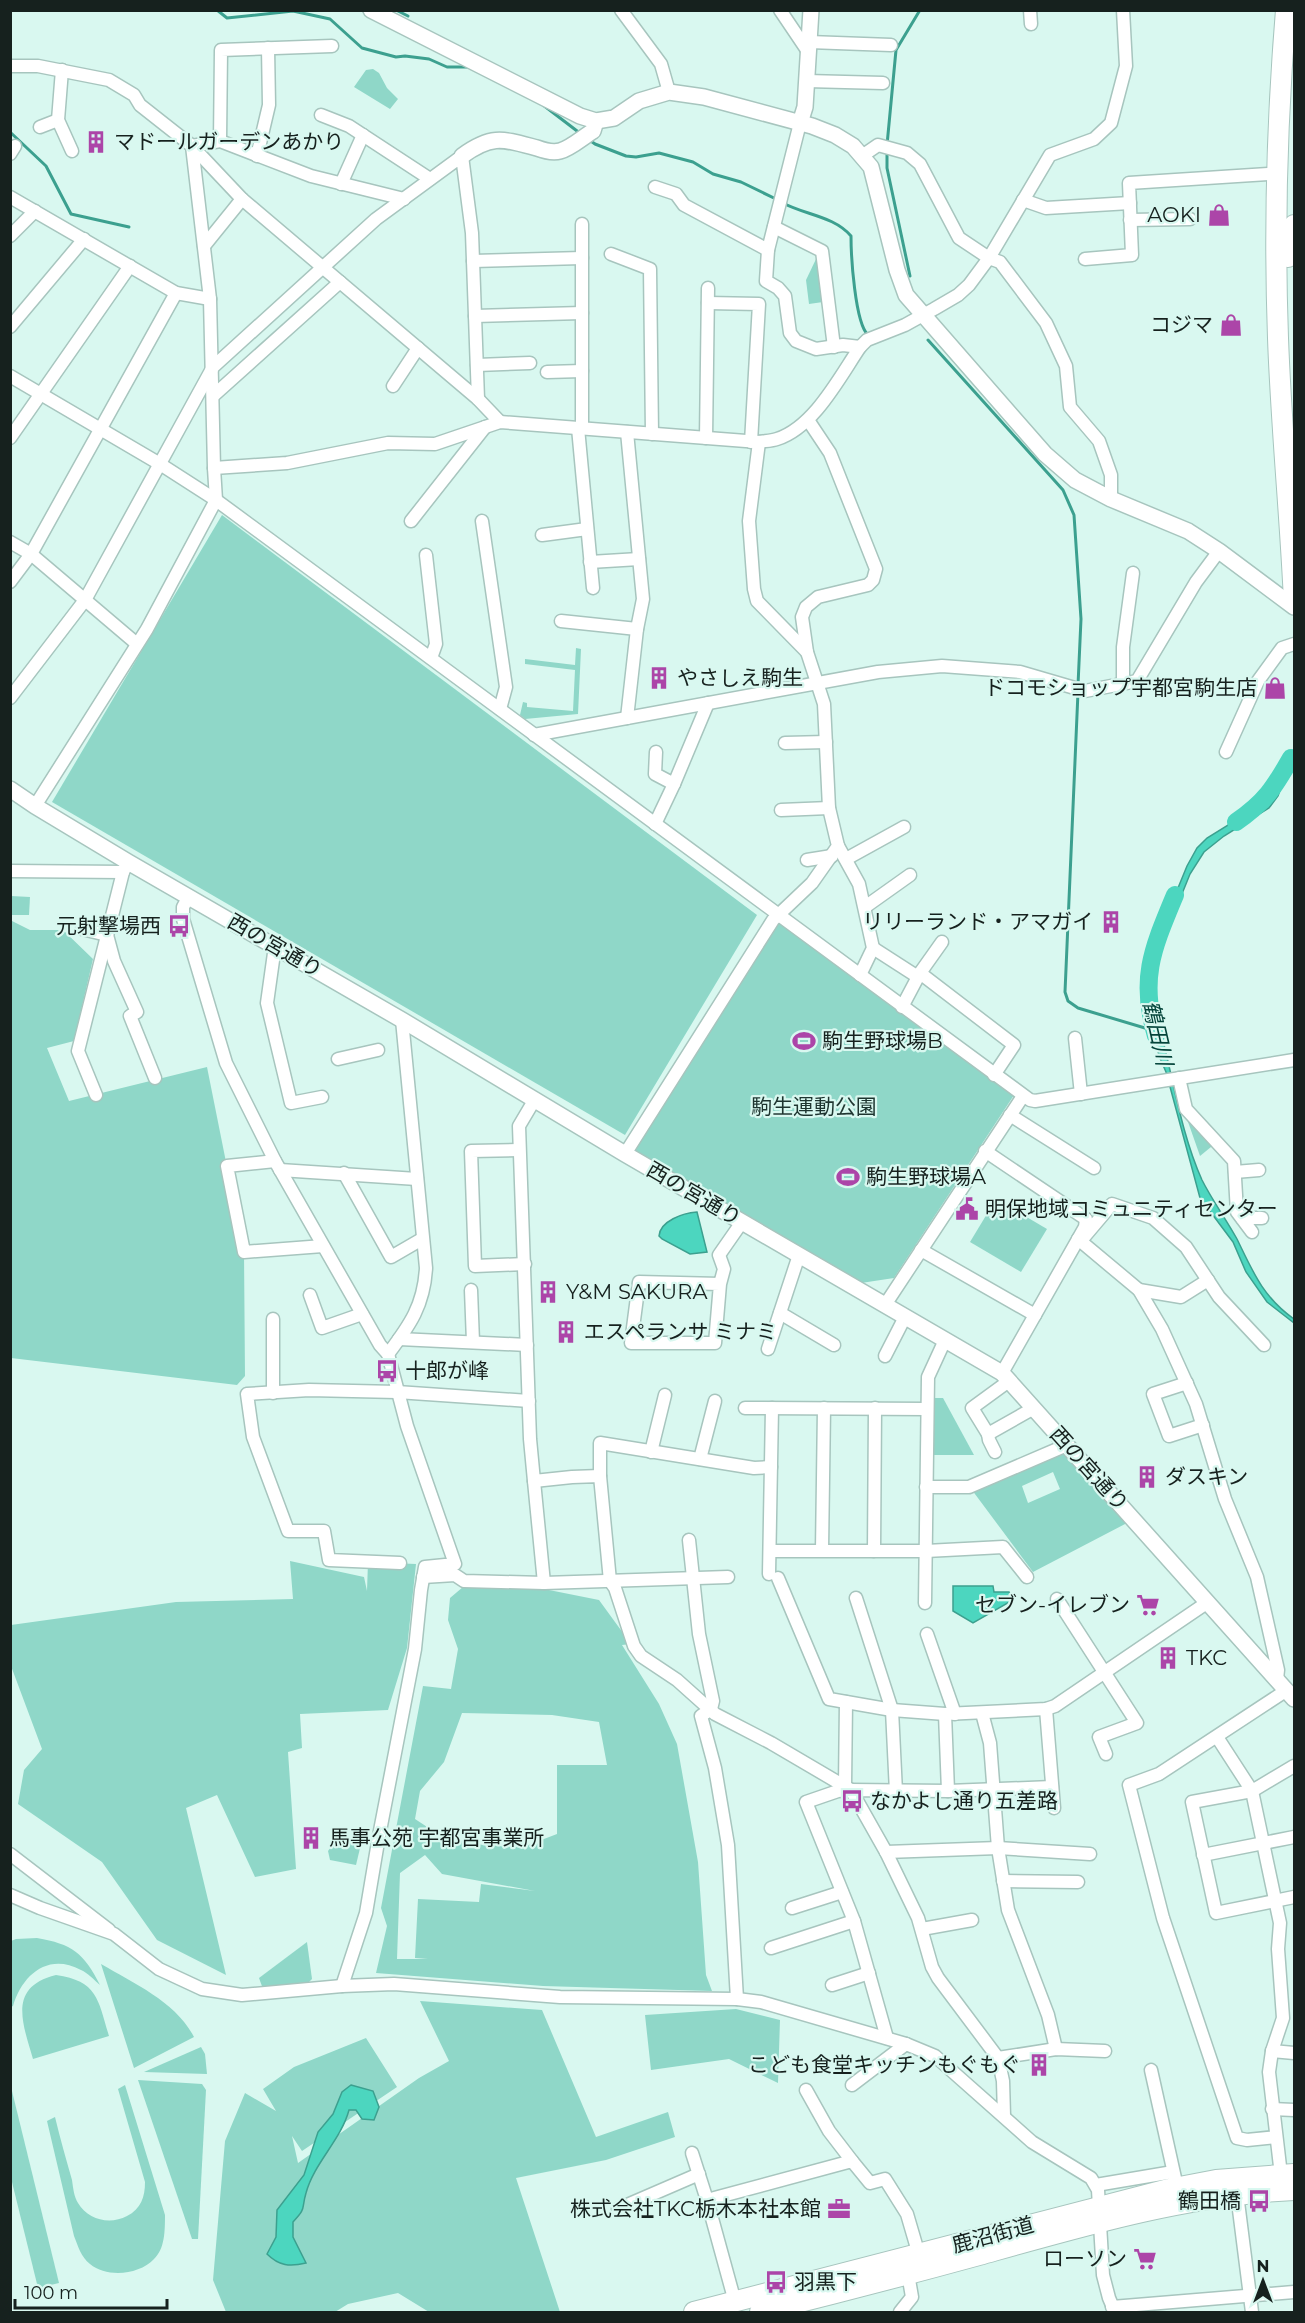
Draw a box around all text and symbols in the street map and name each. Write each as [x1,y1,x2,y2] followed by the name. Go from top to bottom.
[83,129,109,155] building icon: マドールガーデンあかり
[114,129,344,154] place label: マドールガーデンあかり
[1147,202,1201,227] place label: AOKI
[1206,202,1232,228] shop icon: AOKI
[1150,312,1213,337] place label: コジマ
[1218,312,1244,338] shop icon: コジマ
[646,665,672,691] building icon: やさしえ駒生
[677,665,803,690] place label: やさしえ駒生
[984,675,1257,700] place label: ドコモショップ宇都宮駒生店
[1262,675,1288,701] shop icon: ドコモショップ宇都宮駒生店
[224,908,327,983] street label: 西の宮通り
[862,909,1093,934] place label: リリーランド・アマガイ
[1098,909,1124,935] building icon: リリーランド・アマガイ
[56,913,161,938] place label: 元射撃場西
[166,913,192,939] bus stop icon: 元射撃場西
[1137,998,1179,1070] water label: 鶴田川
[791,1028,817,1054] sports icon: 駒生野球場B
[822,1028,943,1053] place label: 駒生野球場B
[751,1094,877,1119] park label: 駒生運動公園
[643,1156,746,1231] street label: 西の宮通り
[835,1164,861,1190] sports icon: 駒生野球場A
[866,1164,987,1189] place label: 駒生野球場A
[954,1196,980,1222] public building icon: 明保地域コミュニティセンター
[985,1196,1278,1221] place label: 明保地域コミュニティセンター
[535,1279,561,1305] building icon: Y&M SAKURA
[566,1279,708,1304] place label: Y&M SAKURA
[553,1319,579,1345] building icon: エスペランサ ミナミ
[584,1319,777,1344] place label: エスペランサ ミナミ
[374,1358,400,1384] bus stop icon: 十郎が峰
[405,1358,489,1383] place label: 十郎が峰
[1045,1421,1134,1516] street label: 西の宮通り
[1134,1464,1160,1490] building icon: ダスキン
[1165,1464,1248,1489] place label: ダスキン
[975,1592,1130,1617] place label: セブン-イレブン
[1135,1592,1161,1618] supermarket icon: セブン-イレブン
[1155,1645,1181,1671] building icon: TKC
[1186,1645,1227,1670] place label: TKC
[839,1788,865,1814] bus stop icon: なかよし通り五差路
[870,1788,1058,1813] place label: なかよし通り五差路
[298,1825,324,1851] building icon: 馬事公苑 宇都宮事業所
[329,1825,545,1850] place label: 馬事公苑 宇都宮事業所
[748,2052,1021,2077] place label: こども食堂キッチンもぐもぐ
[1026,2052,1052,2078] building icon: こども食堂キッチンもぐもぐ
[1178,2188,1241,2213] place label: 鶴田橋
[1246,2188,1272,2214] bus stop icon: 鶴田橋
[570,2196,821,2221] place label: 株式会社TKC栃木本社本館
[826,2196,852,2222] office icon: 株式会社TKC栃木本社本館
[949,2212,1037,2257] street label: 鹿沼街道
[1043,2246,1127,2271] place label: ローソン
[1132,2246,1158,2272] supermarket icon: ローソン
[1233,2251,1293,2311] north arrow
[1257,2257,1269,2276] text: N
[763,2269,789,2295] bus stop icon: 羽黒下
[794,2269,857,2294] place label: 羽黒下
[15,2272,166,2310] scale bar
[24,2282,78,2304] text: 100 m

